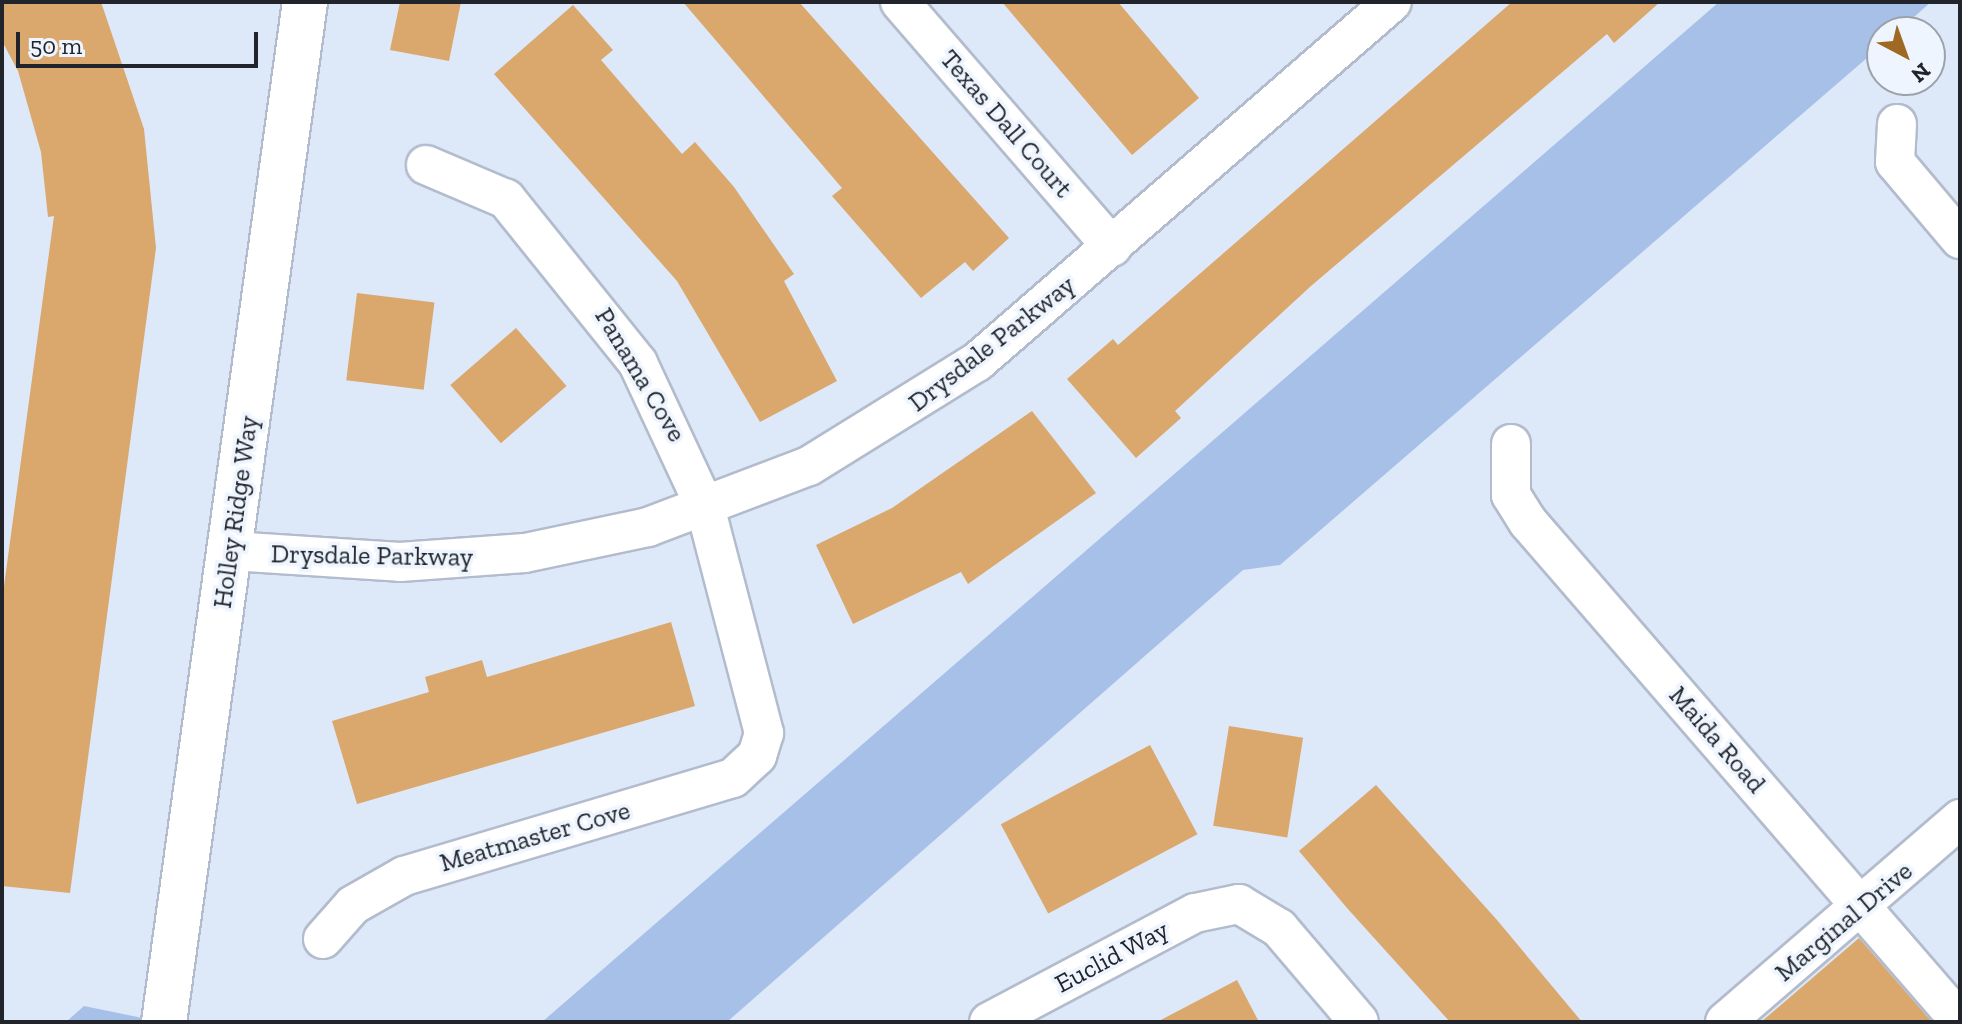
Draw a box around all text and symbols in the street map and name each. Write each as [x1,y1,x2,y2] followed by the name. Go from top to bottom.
[20,16,262,66] scale bar
[1866,16,1946,96] north arrow
[30,31,82,60] text: 50 m
[933,44,1079,204] street label: Texas Dall Court
[1906,57,1936,89] text: N
[903,269,1081,419] street label: Drysdale Parkway
[588,303,692,447] street label: Panama Cove
[207,413,265,611] street label: Holley Ridge Way
[271,539,473,573] street label: Drysdale Parkway
[1662,680,1772,800] street label: Maida Road
[436,795,634,879] street label: Meatmaster Cove
[1769,856,1919,988] street label: Marginal Drive
[1050,914,1174,1000] street label: Euclid Way

